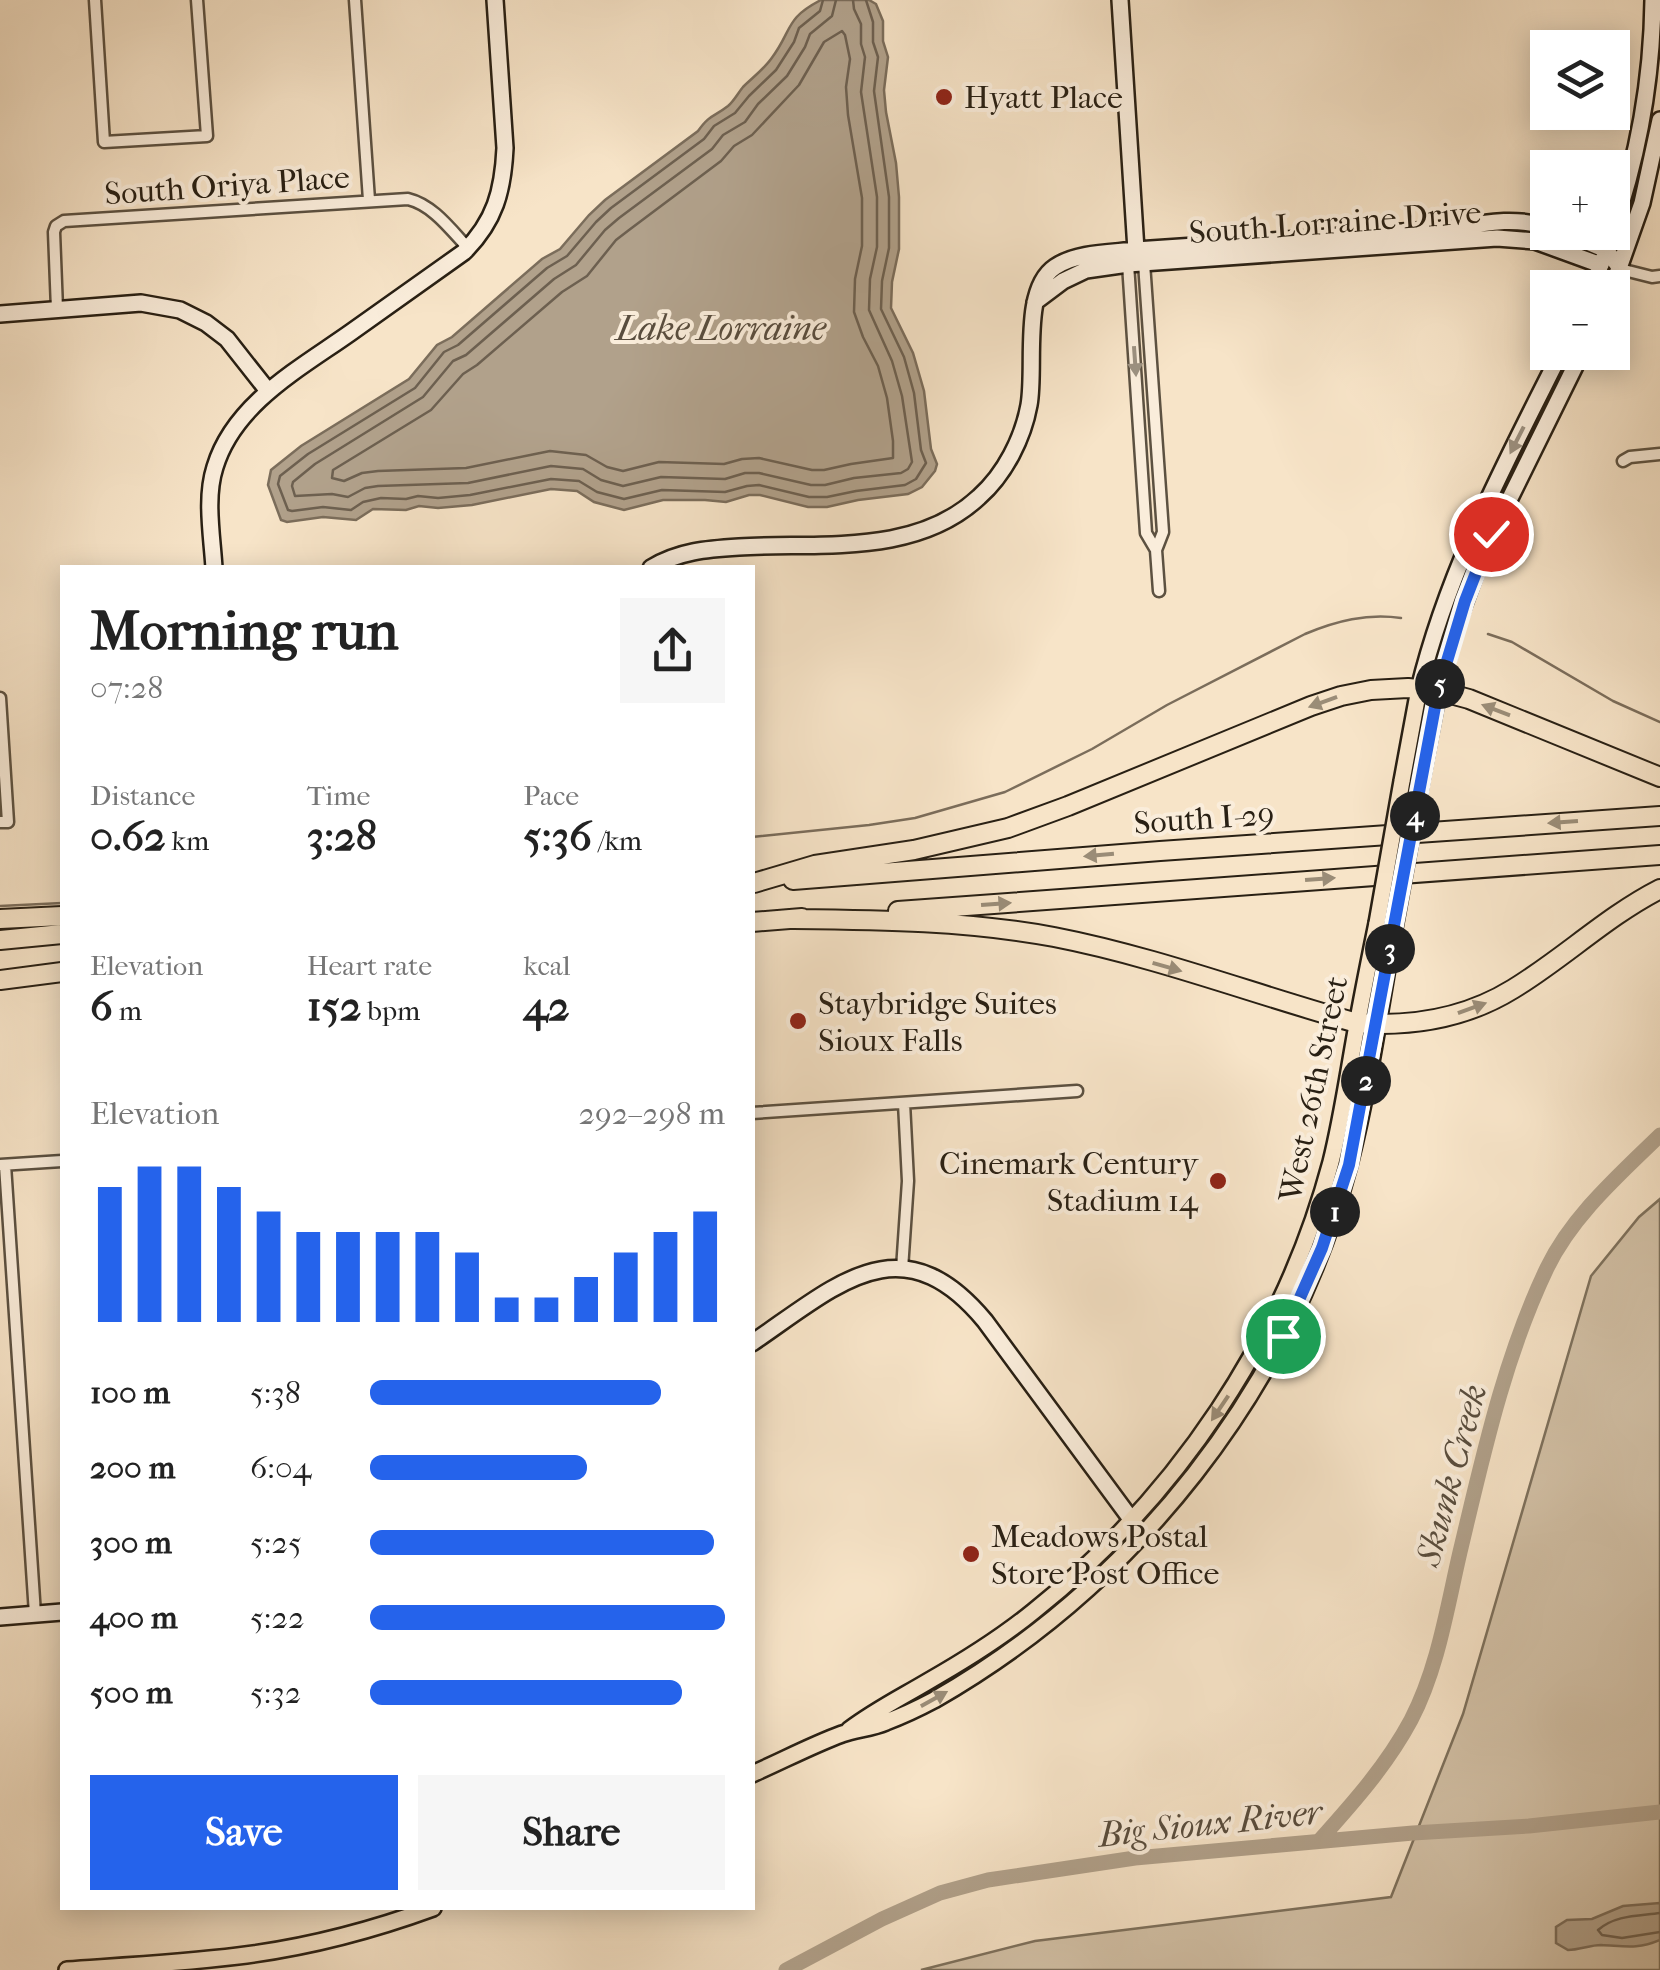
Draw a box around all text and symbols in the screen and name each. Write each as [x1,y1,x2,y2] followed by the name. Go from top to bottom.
[1530,30,1630,370] map controls
[1530,30,1630,130] button: layers
[964,79,1123,116] place label: Hyatt Place
[933,86,955,108] marker: Hyatt Place
[1530,150,1630,250] button: +
[103,158,351,213] street label: South Oriya Place
[1188,194,1483,251] street label: South Lorraine Drive
[1530,270,1630,370] button: −
[613,308,827,349] water label: Lake Lorraine
[1127,346,1143,378] one-way arrow
[1509,425,1526,454] one-way arrow
[1449,492,1534,577] pin
[1464,507,1519,562] icon: check
[620,598,725,703] button: share
[90,599,398,663] text: Morning run
[1415,659,1465,709] pin: 5
[1434,667,1446,700] text: 5
[90,669,163,706] text: 07:28
[1308,695,1338,710] one-way arrow
[1480,701,1510,717] one-way arrow
[90,779,195,812] text: Distance
[307,779,370,812] text: Time
[523,779,579,812] text: Pace
[1390,791,1440,841] pin: 4
[1133,795,1276,842] street label: South I-29
[1407,799,1423,832] text: 4
[90,812,166,861] text: 0.62
[307,812,377,861] text: 3:28
[523,812,592,861] text: 5:36
[1546,815,1578,831] one-way arrow
[166,824,209,857] text: km
[592,824,642,857] text: /km
[1082,848,1114,864] one-way arrow
[1305,871,1336,887] one-way arrow
[981,895,1012,911] one-way arrow
[1365,924,1415,974] pin: 3
[1384,932,1396,965] text: 3
[90,949,203,982] text: Elevation
[307,949,432,982] text: Heart rate
[523,949,570,982] text: kcal
[1151,959,1182,975] one-way arrow
[1271,972,1356,1206] street label: West 26th Street
[90,982,113,1031] text: 6
[307,982,361,1031] text: 152
[523,982,570,1031] text: 42
[818,985,1057,1059] place label: Staybridge Suites Sioux Falls
[113,994,142,1027] text: m
[361,994,420,1027] text: bpm
[1457,1000,1487,1015] one-way arrow
[787,1010,809,1032] marker: Staybridge Suites Sioux Falls
[1341,1056,1391,1106] pin: 2
[1359,1064,1373,1097] text: 2
[90,1095,219,1132] text: Elevation
[579,1095,725,1132] text: 292–298 m
[939,1145,1199,1219] place label: Cinemark Century Stadium 14
[1207,1170,1229,1192] marker: Cinemark Century Stadium 14
[1310,1187,1360,1237] pin: 1
[1330,1195,1340,1228] text: 1
[1241,1294,1326,1379] pin
[1256,1309,1311,1364] icon: arrive
[90,1374,170,1411] text: 100 m
[250,1374,301,1411] text: 5:38
[1407,1380,1495,1572] water label: Skunk Creek
[1211,1394,1230,1422] one-way arrow
[90,1449,175,1486] text: 200 m
[250,1449,311,1486] text: 6:04
[991,1518,1219,1592] place label: Meadows Postal Store Post Office
[90,1524,172,1561] text: 300 m
[250,1524,302,1561] text: 5:25
[960,1543,982,1565] marker: Meadows Postal Store Post Office
[90,1599,178,1636] text: 400 m
[250,1599,304,1636] text: 5:22
[90,1674,173,1711] text: 500 m
[250,1674,301,1711] text: 5:32
[919,1691,948,1708] one-way arrow
[90,1775,398,1890] button: Save
[418,1775,725,1890] button: Share
[1094,1791,1326,1856] water label: Big Sioux River

